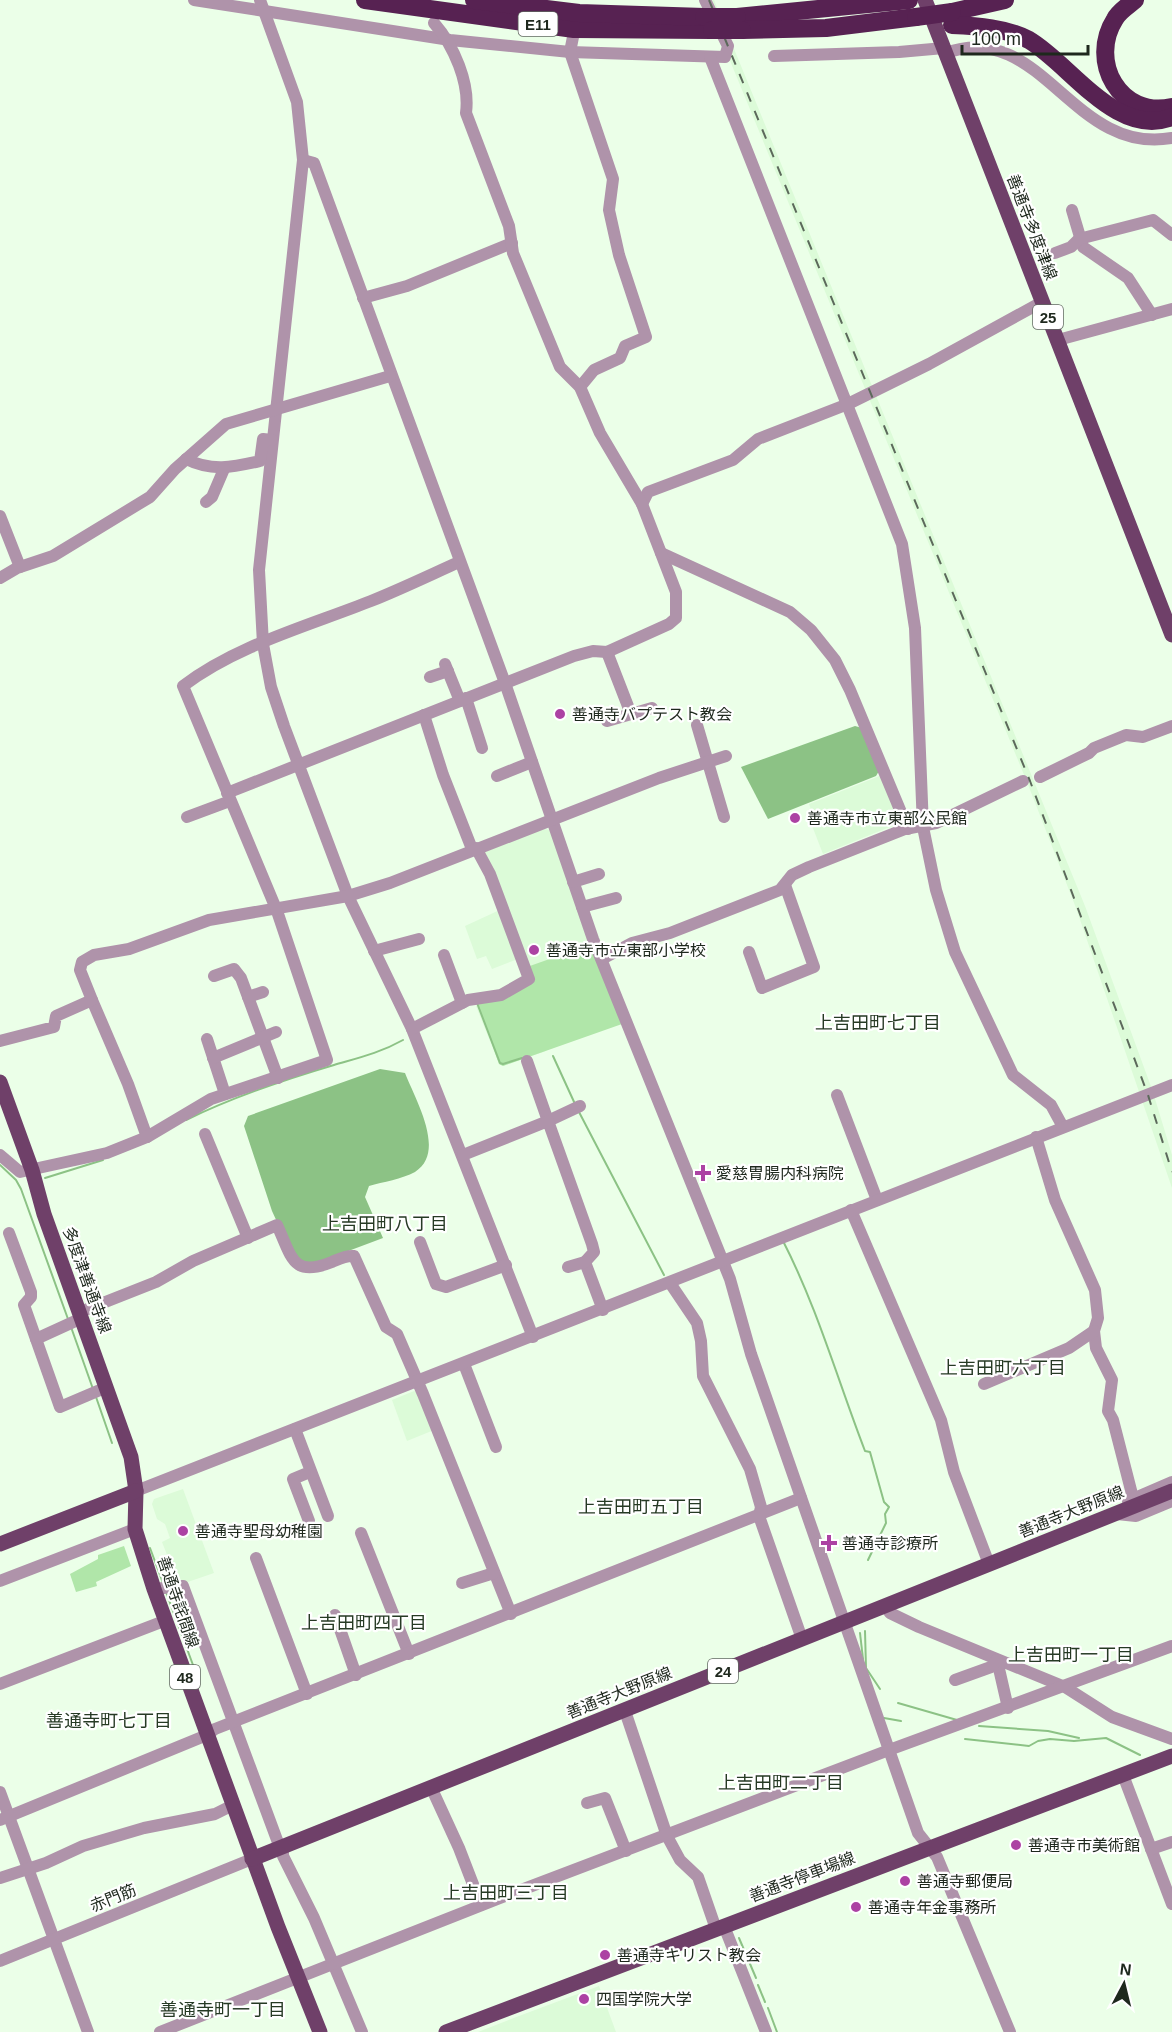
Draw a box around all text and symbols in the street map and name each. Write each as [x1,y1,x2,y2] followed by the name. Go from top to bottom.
[518,12,558,36] road number: E11
[962,18,1088,56] scale bar
[971,29,1021,49] text: 100 m
[1004,172,1060,282] street label: 善通寺多度津線
[1033,305,1063,329] road number: 25
[572,706,732,723] place label: 善通寺バプテスト教会
[553,707,567,721] marker: 善通寺バプテスト教会
[807,810,967,827] place label: 善通寺市立東部公民館
[788,811,802,825] marker: 善通寺市立東部公民館
[546,942,706,959] place label: 善通寺市立東部小学校
[527,943,541,957] marker: 善通寺市立東部小学校
[815,1013,941,1033] district label: 上吉田町七丁目
[694,1164,712,1182] marker: 愛慈胃腸内科病院
[716,1165,844,1182] place label: 愛慈胃腸内科病院
[322,1214,448,1234] district label: 上吉田町八丁目
[60,1224,114,1336] street label: 多度津善通寺線
[940,1358,1066,1378] district label: 上吉田町六丁目
[1016,1483,1126,1541] street label: 善通寺大野原線
[578,1497,704,1517] district label: 上吉田町五丁目
[195,1523,323,1540] place label: 善通寺聖母幼稚園
[176,1524,190,1538] marker: 善通寺聖母幼稚園
[820,1534,838,1552] marker: 善通寺診療所
[842,1535,938,1552] place label: 善通寺診療所
[154,1554,202,1650] street label: 善通寺詫間線
[301,1613,427,1633] district label: 上吉田町四丁目
[1008,1645,1134,1665] district label: 上吉田町一丁目
[708,1659,738,1683] road number: 24
[564,1664,674,1722] street label: 善通寺大野原線
[170,1665,200,1689] road number: 48
[46,1711,172,1731] district label: 善通寺町七丁目
[718,1773,844,1793] district label: 上吉田町二丁目
[1028,1837,1140,1854] place label: 善通寺市美術館
[1009,1838,1023,1852] marker: 善通寺市美術館
[747,1849,857,1905] street label: 善通寺停車場線
[917,1873,1013,1890] place label: 善通寺郵便局
[898,1874,912,1888] marker: 善通寺郵便局
[88,1881,138,1915] street label: 赤門筋
[443,1883,569,1903] district label: 上吉田町三丁目
[868,1899,996,1916] place label: 善通寺年金事務所
[849,1900,863,1914] marker: 善通寺年金事務所
[617,1947,761,1964] place label: 善通寺キリスト教会
[598,1948,612,1962] marker: 善通寺キリスト教会
[1094,1954,1154,2014] north arrow
[1119,1960,1133,1979] text: N
[596,1991,692,2008] place label: 四国学院大学
[577,1992,591,2006] marker: 四国学院大学
[160,2000,286,2020] district label: 善通寺町一丁目

